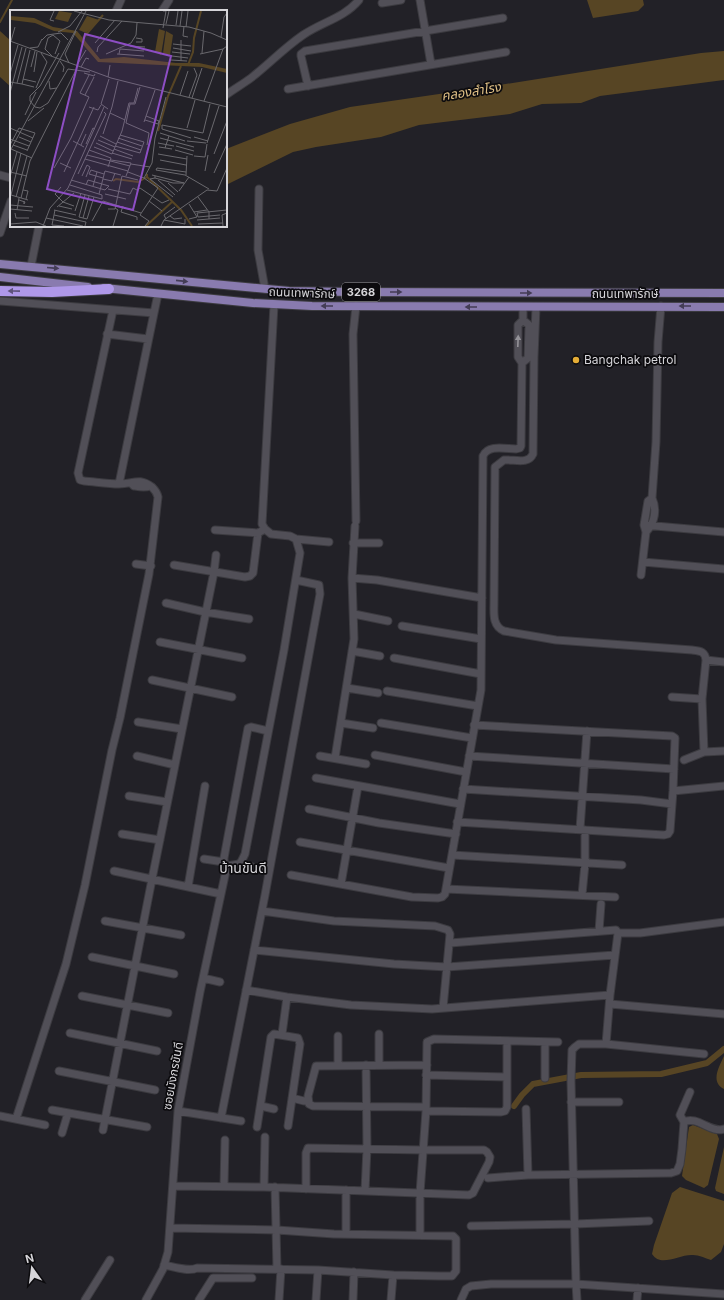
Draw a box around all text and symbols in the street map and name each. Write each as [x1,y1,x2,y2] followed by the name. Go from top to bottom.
[10,10,227,227] inset map
[440,78,503,104] water label: คลองสำโรง
[47,265,59,272] one-way arrow
[176,278,188,285] one-way arrow
[342,283,380,301] road number: 3268
[268,284,336,301] street label: ถนนเทพารักษ์
[592,286,659,301] street label: ถนนเทพารักษ์
[7,288,20,294] one-way arrow
[390,289,403,295] one-way arrow
[520,290,533,296] one-way arrow
[320,303,333,309] one-way arrow
[678,303,691,309] one-way arrow
[464,304,477,310] one-way arrow
[515,334,521,347] one-way arrow
[584,352,676,367] place label: Bangchak petrol
[571,355,581,365] marker: Bangchak petrol
[219,859,267,876] district label: บ้านขันดี
[159,1041,186,1111] street label: ซอยมังกรขันดี
[12,1248,52,1288] north arrow
[24,1250,35,1266] text: N

